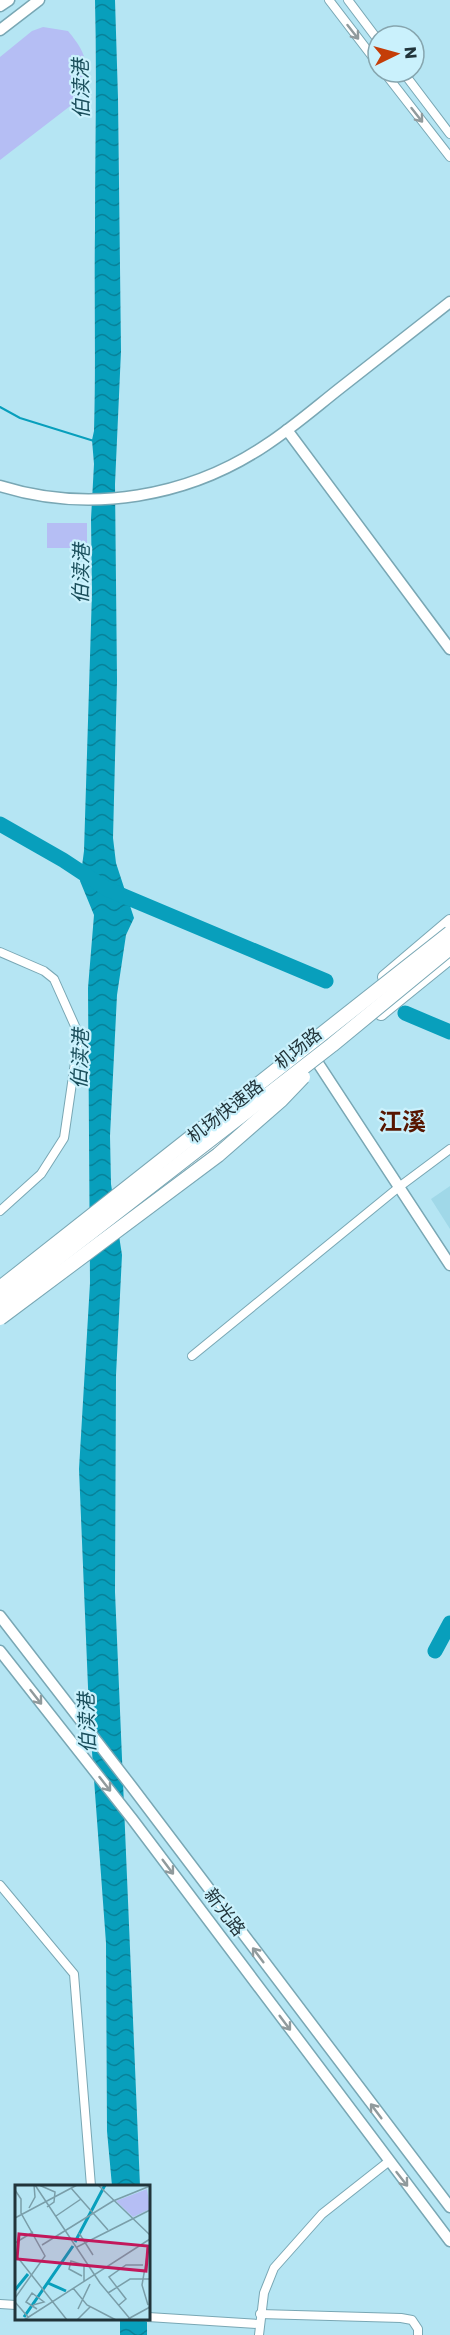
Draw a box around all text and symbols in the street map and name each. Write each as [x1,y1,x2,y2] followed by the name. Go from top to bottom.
[347,24,360,40] one-way arrow
[366,24,426,84] north arrow
[398,46,422,60] text: N
[66,56,96,119] water label: 伯渎港
[411,106,424,122] one-way arrow
[66,541,96,604] water label: 伯渎港
[269,1021,327,1075] street label: 机场路
[65,1026,95,1089] water label: 伯渎港
[182,1073,268,1149] street label: 机场快速路
[378,1105,426,1138] district label: 江溪
[30,1688,43,1704] one-way arrow
[72,1690,102,1753] water label: 伯渎港
[98,1776,111,1792] one-way arrow
[162,1859,174,1875] one-way arrow
[199,1883,251,1941] street label: 新光路
[251,1948,264,1964] one-way arrow
[279,2015,291,2031] one-way arrow
[369,2103,382,2119] one-way arrow
[396,2171,408,2187] one-way arrow
[15,2185,150,2320] inset map

